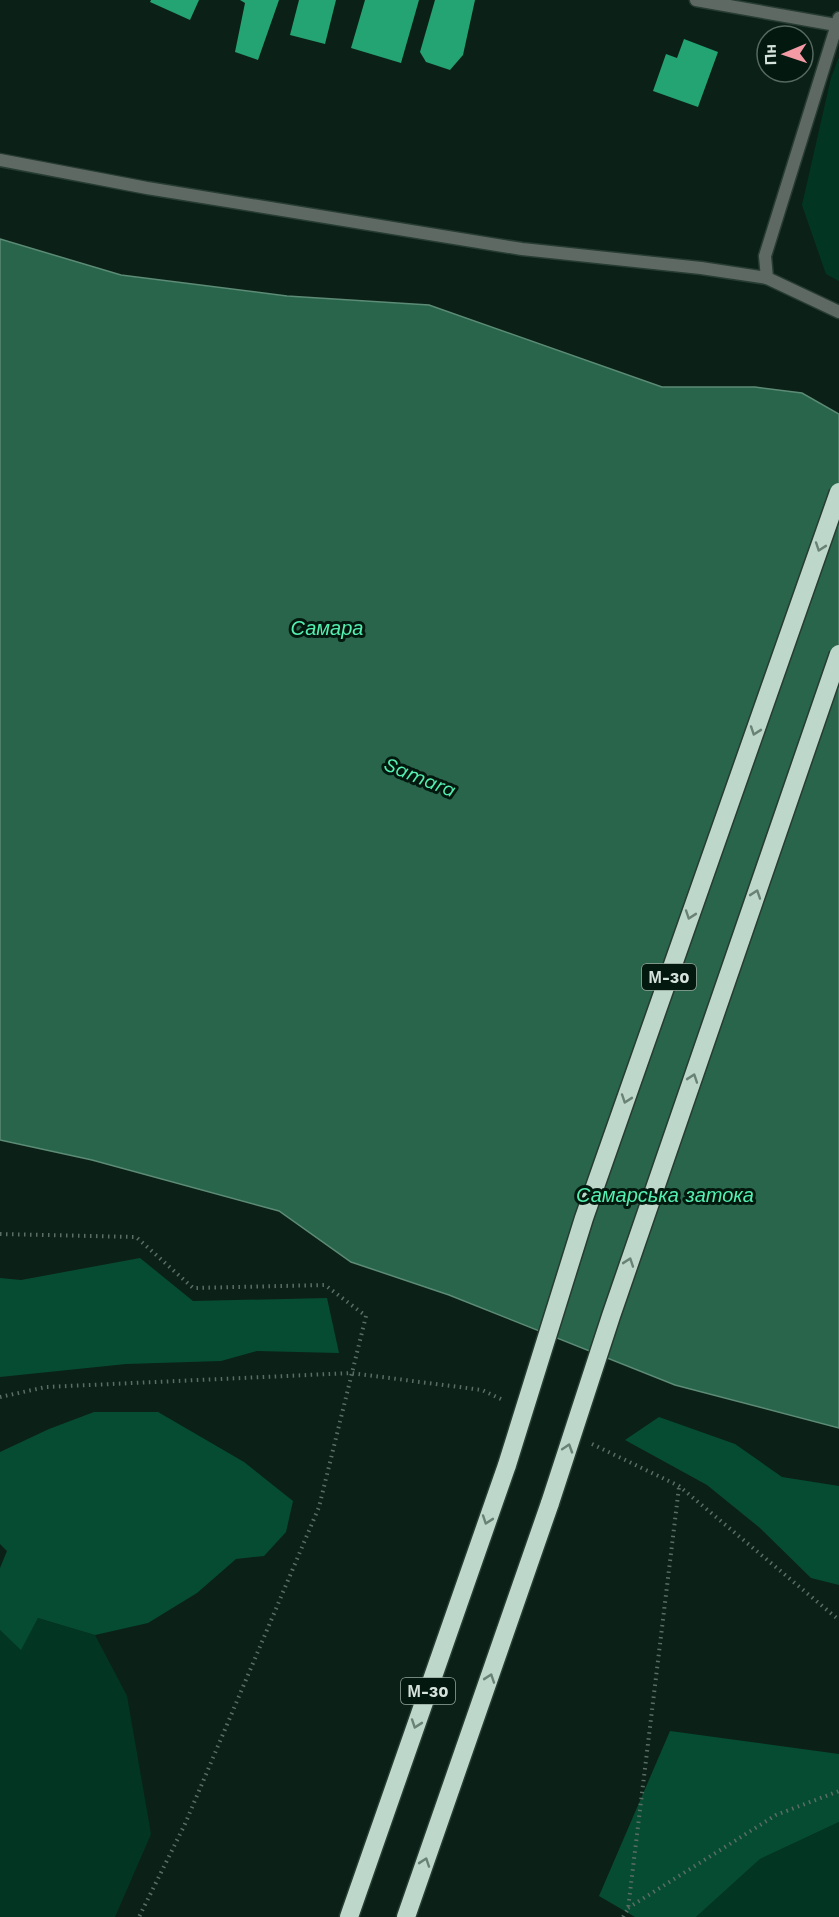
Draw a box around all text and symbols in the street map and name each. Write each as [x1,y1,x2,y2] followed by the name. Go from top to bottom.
[755,24,815,84] north arrow
[761,44,780,65] text: Пн
[814,541,827,552] one-way arrow
[291,616,363,640] water label: Самара
[750,725,763,736] one-way arrow
[380,752,460,802] water label: Samara
[749,889,762,900] one-way arrow
[685,909,698,920] one-way arrow
[642,964,696,990] road number: М-30
[685,1073,698,1084] one-way arrow
[620,1093,633,1104] one-way arrow
[576,1183,754,1207] water label: Самарська затока
[622,1257,635,1268] one-way arrow
[561,1443,573,1454] one-way arrow
[482,1514,495,1525] one-way arrow
[482,1673,495,1684] one-way arrow
[401,1678,455,1704] road number: М-30
[411,1718,424,1729] one-way arrow
[418,1857,431,1868] one-way arrow

